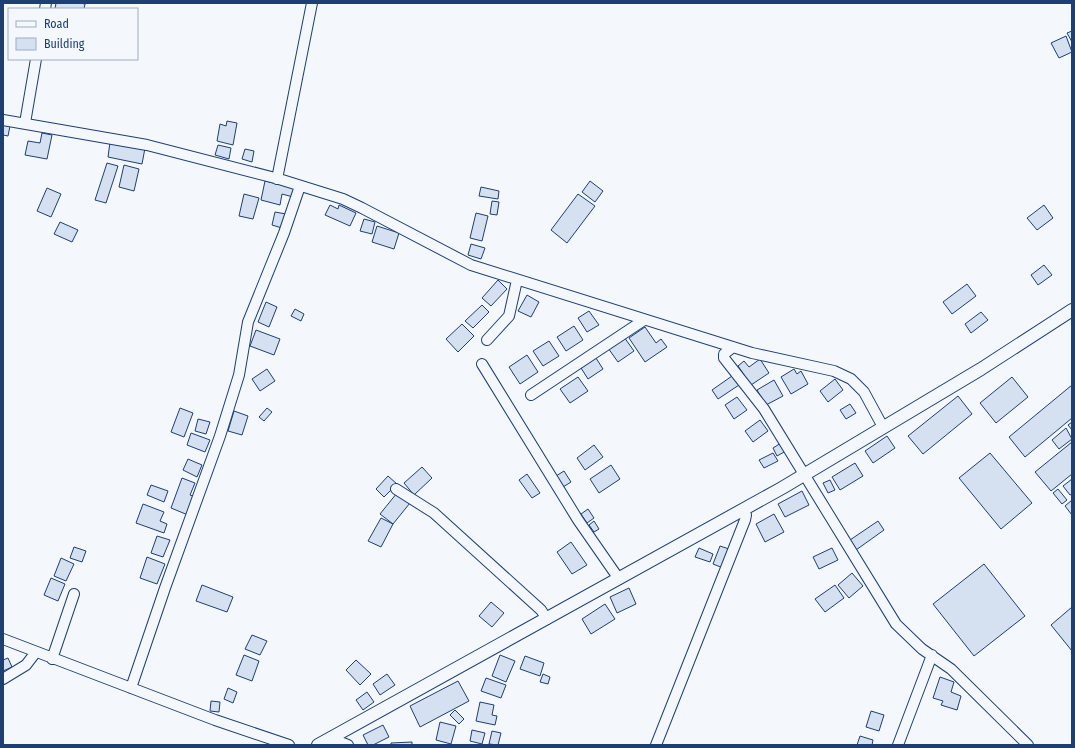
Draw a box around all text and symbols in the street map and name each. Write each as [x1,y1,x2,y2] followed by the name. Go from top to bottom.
[8,8,138,60] legend
[44,17,69,31] text: Road
[44,37,85,51] text: Building

